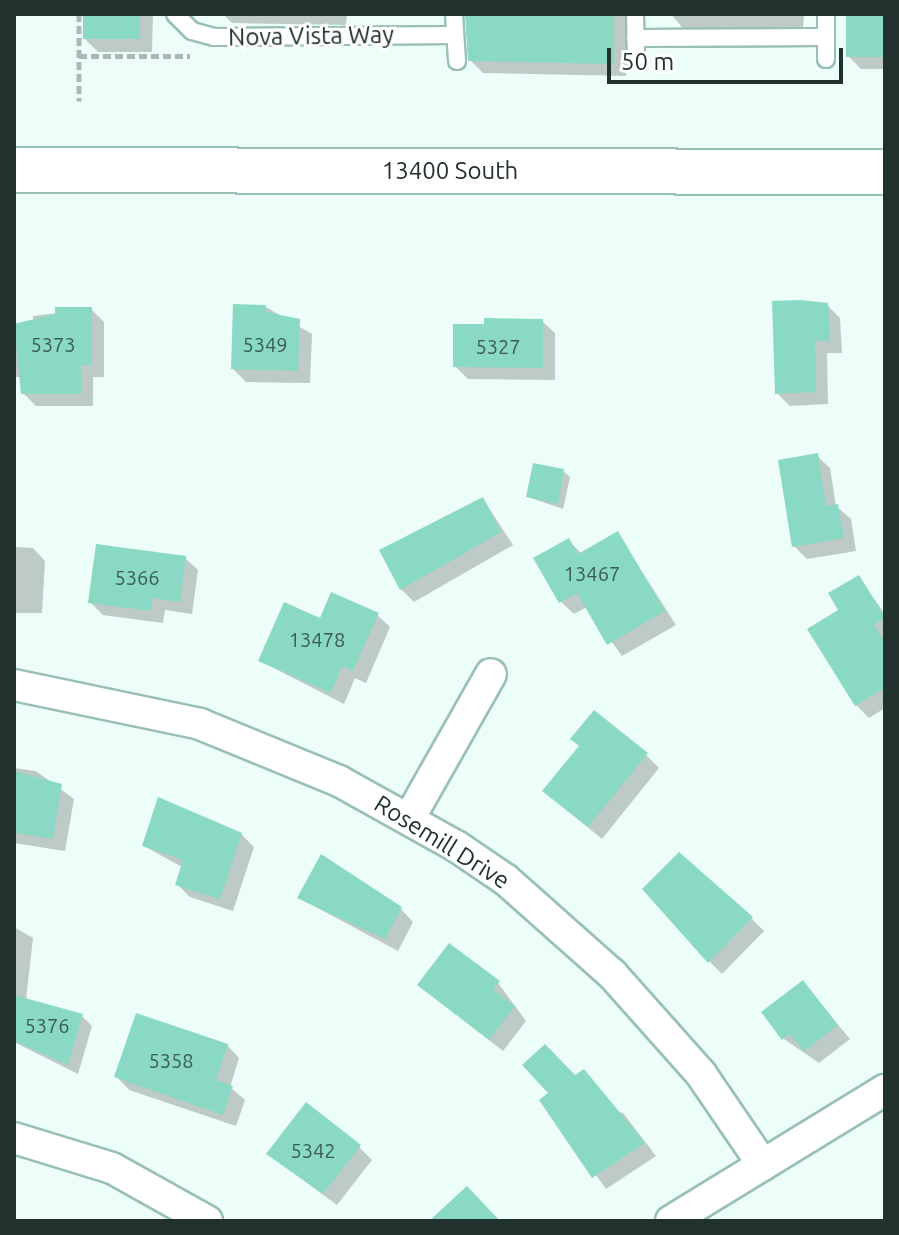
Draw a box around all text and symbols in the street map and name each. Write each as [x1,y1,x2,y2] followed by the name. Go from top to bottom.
[228,20,394,52] street label: Nova Vista Way
[611,32,847,82] scale bar
[621,48,674,75] text: 50 m
[382,157,518,185] street label: 13400 South
[30,332,76,356] house number: 5373
[242,332,288,356] house number: 5349
[475,334,521,358] house number: 5327
[564,561,620,585] house number: 13467
[114,565,160,589] house number: 5366
[289,627,345,651] house number: 13478
[369,789,515,895] street label: Rosemill Drive
[24,1013,70,1037] house number: 5376
[148,1048,194,1072] house number: 5358
[290,1138,336,1162] house number: 5342

